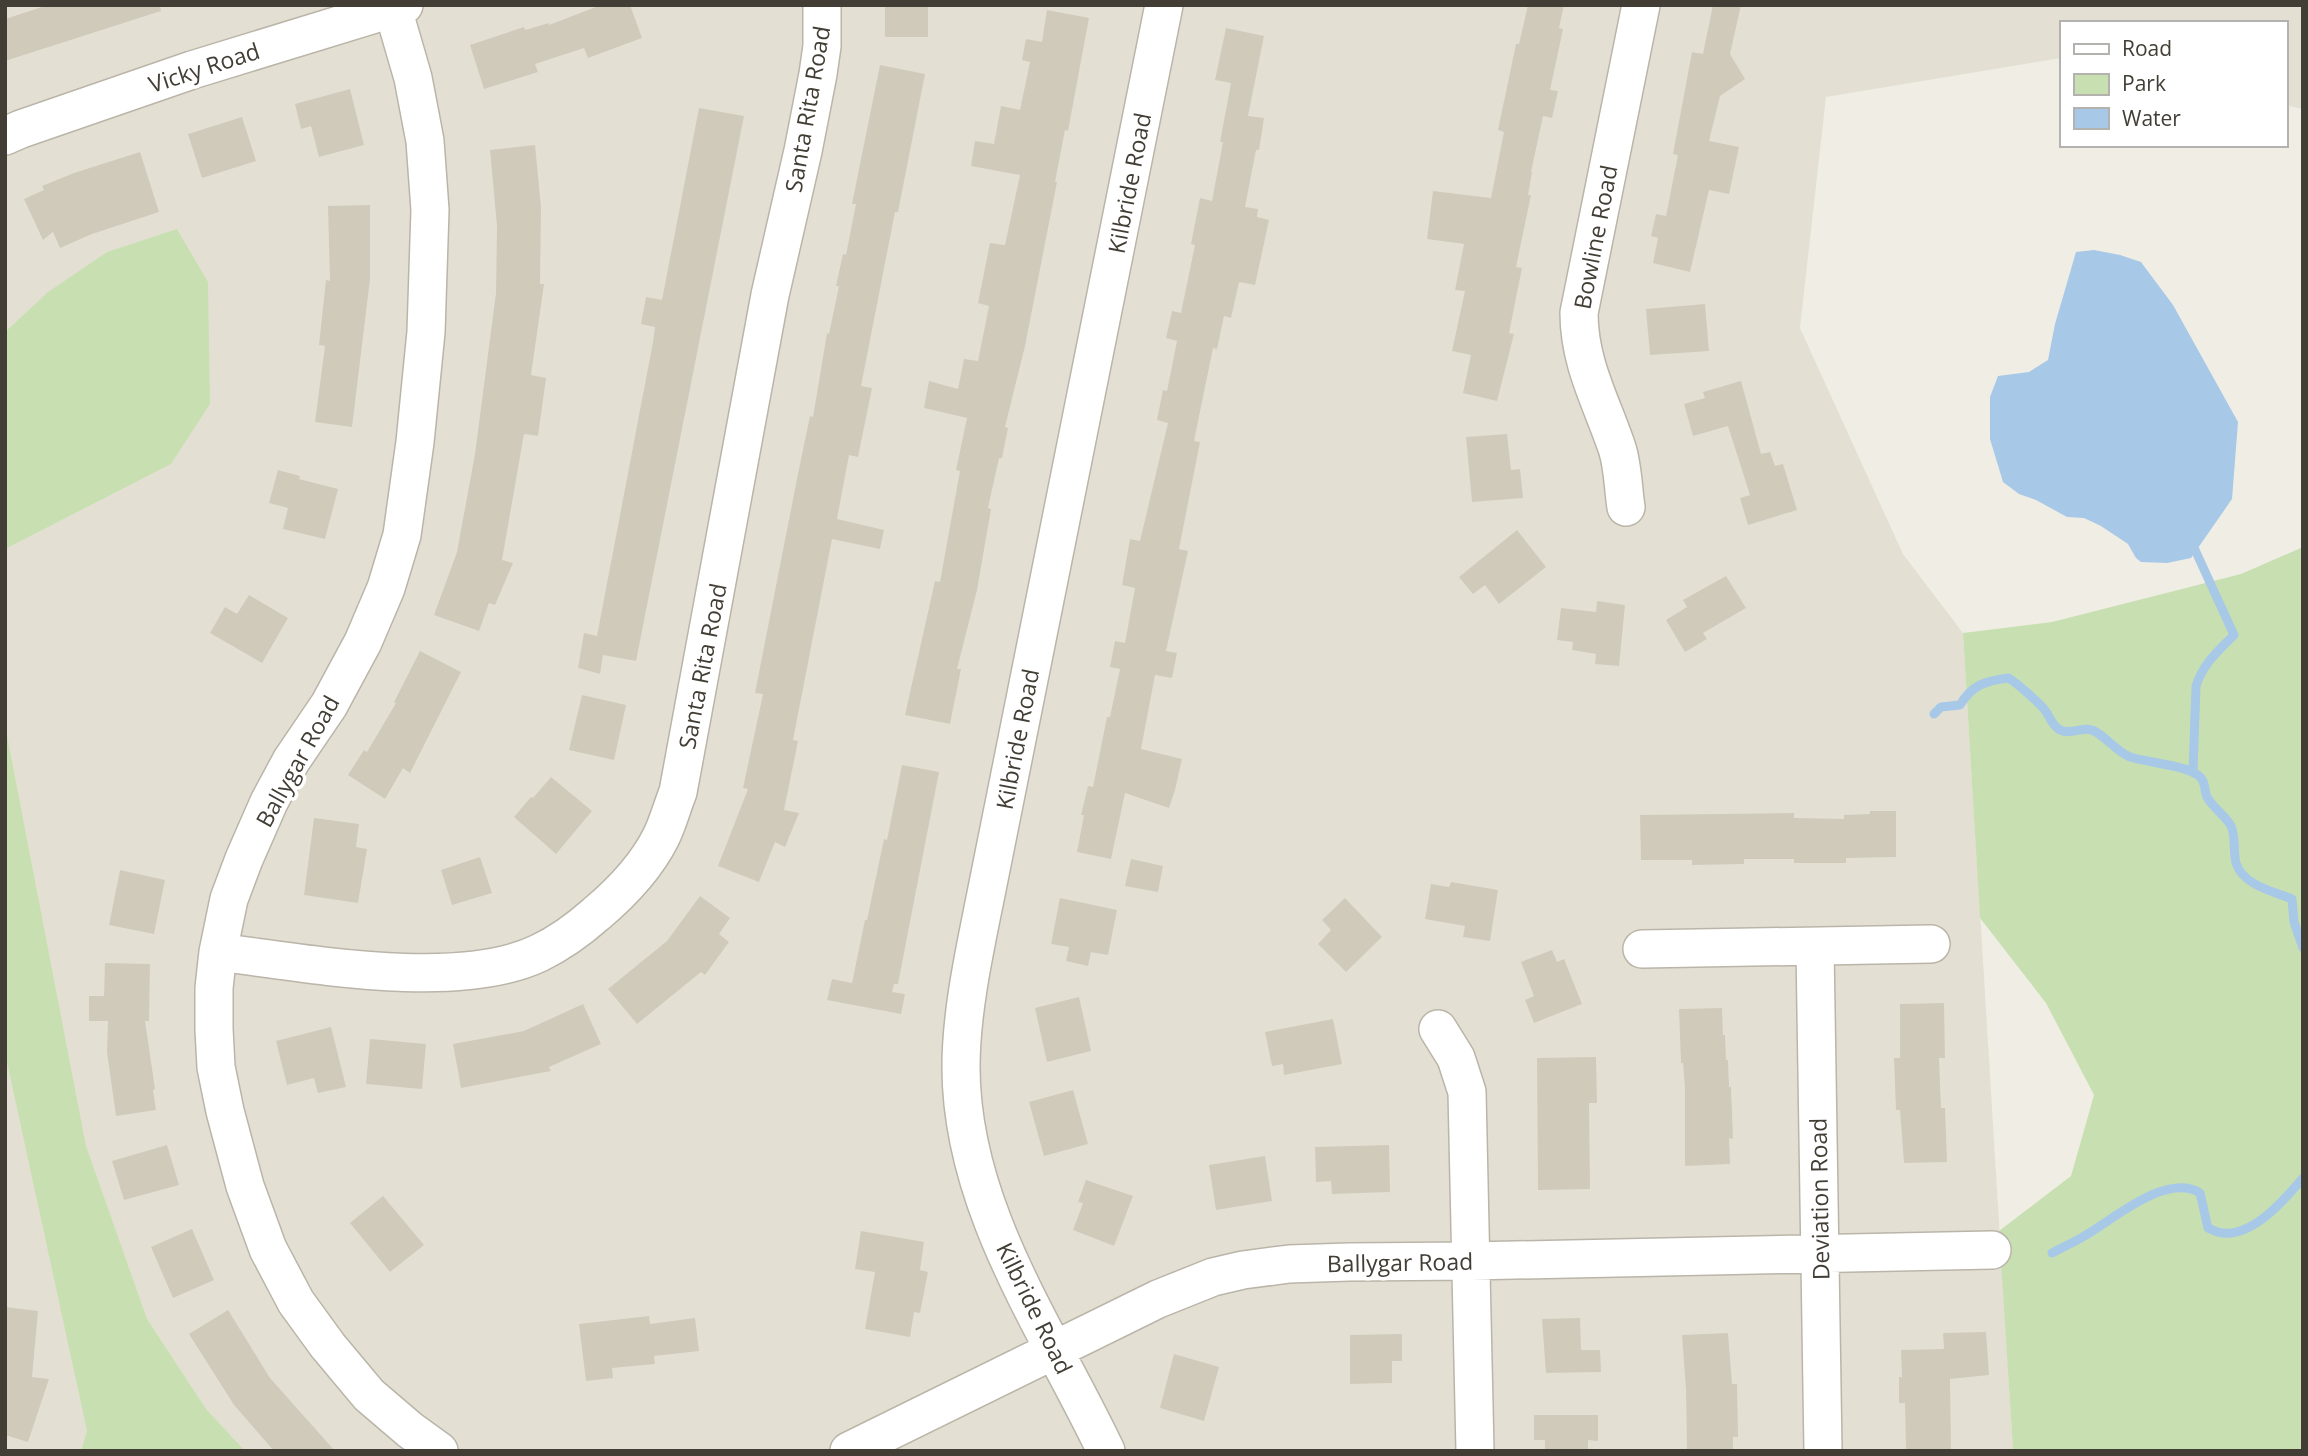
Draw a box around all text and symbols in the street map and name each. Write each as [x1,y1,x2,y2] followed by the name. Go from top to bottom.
[2060,21,2287,147] legend
[777,23,837,195] street label: Santa Rita Road
[144,34,264,100] street label: Vicky Road
[2122,34,2172,62] text: Road
[2122,69,2166,97] text: Park
[2122,104,2181,132] text: Water
[1100,110,1158,256] street label: Kilbride Road
[1565,162,1625,312] street label: Bowline Road
[670,580,734,752] street label: Santa Rita Road
[988,666,1046,812] street label: Kilbride Road
[248,689,346,833] street label: Ballygar Road
[1802,1117,1836,1281] street label: Deviation Road
[989,1237,1081,1379] street label: Kilbride Road
[1327,1245,1473,1279] street label: Ballygar Road

